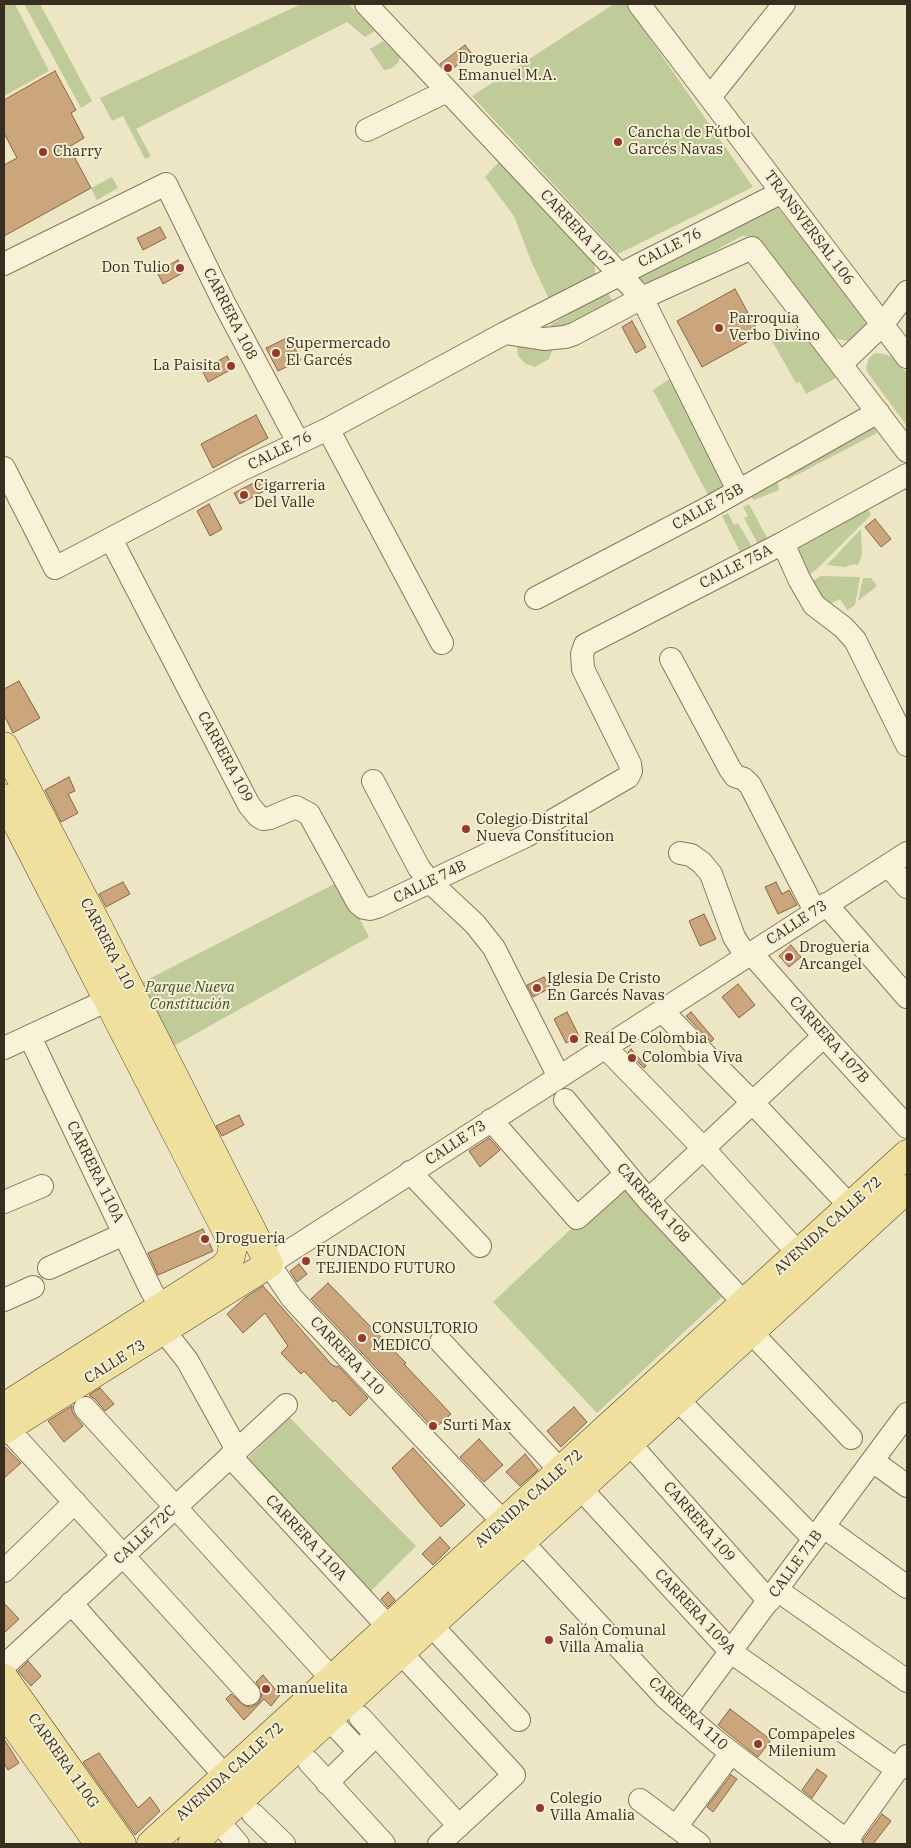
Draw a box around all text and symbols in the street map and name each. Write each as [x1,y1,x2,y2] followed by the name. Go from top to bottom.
[458,50,557,85] place label: Drogueria Emanuel M.A.
[442,62,454,74] marker: Drogueria Emanuel M.A.
[628,124,750,159] place label: Cancha de Fútbol Garcés Navas
[612,136,624,148] marker: Cancha de Fútbol Garcés Navas
[53,143,102,161] place label: Charry
[37,146,49,158] marker: Charry
[760,167,858,289] street label: TRANSVERSAL 106
[536,186,618,272] street label: CARRERA 107
[635,224,705,272] street label: CALLE 76
[101,259,170,277] place label: Don Tulio
[174,262,186,274] marker: Don Tulio
[199,265,261,363] street label: CARRERA 108
[729,310,820,345] place label: Parroquia Verbo Divino
[713,322,725,334] marker: Parroquia Verbo Divino
[286,335,391,370] place label: Supermercado El Garcés
[270,347,282,359] marker: Supermercado El Garcés
[153,357,221,375] place label: La Paisita
[225,360,237,372] marker: La Paisita
[245,428,315,474] street label: CALLE 76
[254,477,326,512] place label: Cigarreria Del Valle
[669,480,747,534] street label: CALLE 75B
[238,489,250,501] marker: Cigarreria Del Valle
[697,541,775,593] street label: CALLE 75A
[193,708,257,806] street label: CARRERA 109
[476,811,614,846] place label: Colegio Distrital Nueva Constitucion
[460,823,472,835] marker: Colegio Distrital Nueva Constitucion
[391,857,469,907] street label: CALLE 74B
[76,895,138,993] street label: CARRERA 110
[763,897,831,949] street label: CALLE 73
[799,939,870,974] place label: Drogueria Arcangel
[783,951,795,963] marker: Drogueria Arcangel
[547,970,665,1005] place label: Iglesia De Cristo En Garcés Navas
[145,979,235,1014] park label: Parque Nueva Constitución
[531,982,543,994] marker: Iglesia De Cristo En Garcés Navas
[785,993,873,1087] street label: CARRERA 107B
[584,1030,708,1048] place label: Real De Colombia
[568,1033,580,1045] marker: Real De Colombia
[642,1049,743,1067] place label: Colombia Viva
[626,1052,638,1064] marker: Colombia Viva
[422,1117,490,1169] street label: CALLE 73
[63,1118,127,1226] street label: CARRERA 110A
[613,1160,693,1246] street label: CARRERA 108
[770,1173,886,1279] street label: AVENIDA CALLE 72
[215,1230,286,1248] place label: Droguería
[199,1233,211,1245] marker: Droguería
[316,1243,456,1278] place label: FUNDACION TEJIENDO FUTURO
[300,1255,312,1267] marker: FUNDACION TEJIENDO FUTURO
[306,1313,388,1399] street label: CARRERA 110
[372,1320,478,1355] place label: CONSULTORIO MEDICO
[356,1332,368,1344] marker: CONSULTORIO MEDICO
[81,1336,149,1388] street label: CALLE 73
[443,1417,511,1435] place label: Surti Max
[427,1420,439,1432] marker: Surti Max
[471,1446,587,1552] street label: AVENIDA CALLE 72
[659,1478,739,1566] street label: CARRERA 109
[262,1491,350,1585] street label: CARRERA 110A
[110,1502,180,1568] street label: CALLE 72C
[766,1527,826,1601] street label: CALLE 71B
[651,1565,739,1659] street label: CARRERA 109A
[559,1622,666,1657] place label: Salón Comunal Villa Amalia
[543,1634,555,1646] marker: Salón Comunal Villa Amalia
[645,1674,731,1754] street label: CARRERA 110
[276,1680,348,1698] place label: manuelita
[260,1683,272,1695] marker: manuelita
[24,1710,102,1812] street label: CARRERA 110G
[172,1719,288,1825] street label: AVENIDA CALLE 72
[768,1726,855,1761] place label: Compapeles Milenium
[752,1738,764,1750] marker: Compapeles Milenium
[550,1790,635,1825] place label: Colegio Villa Amalia
[534,1802,546,1814] marker: Colegio Villa Amalia

